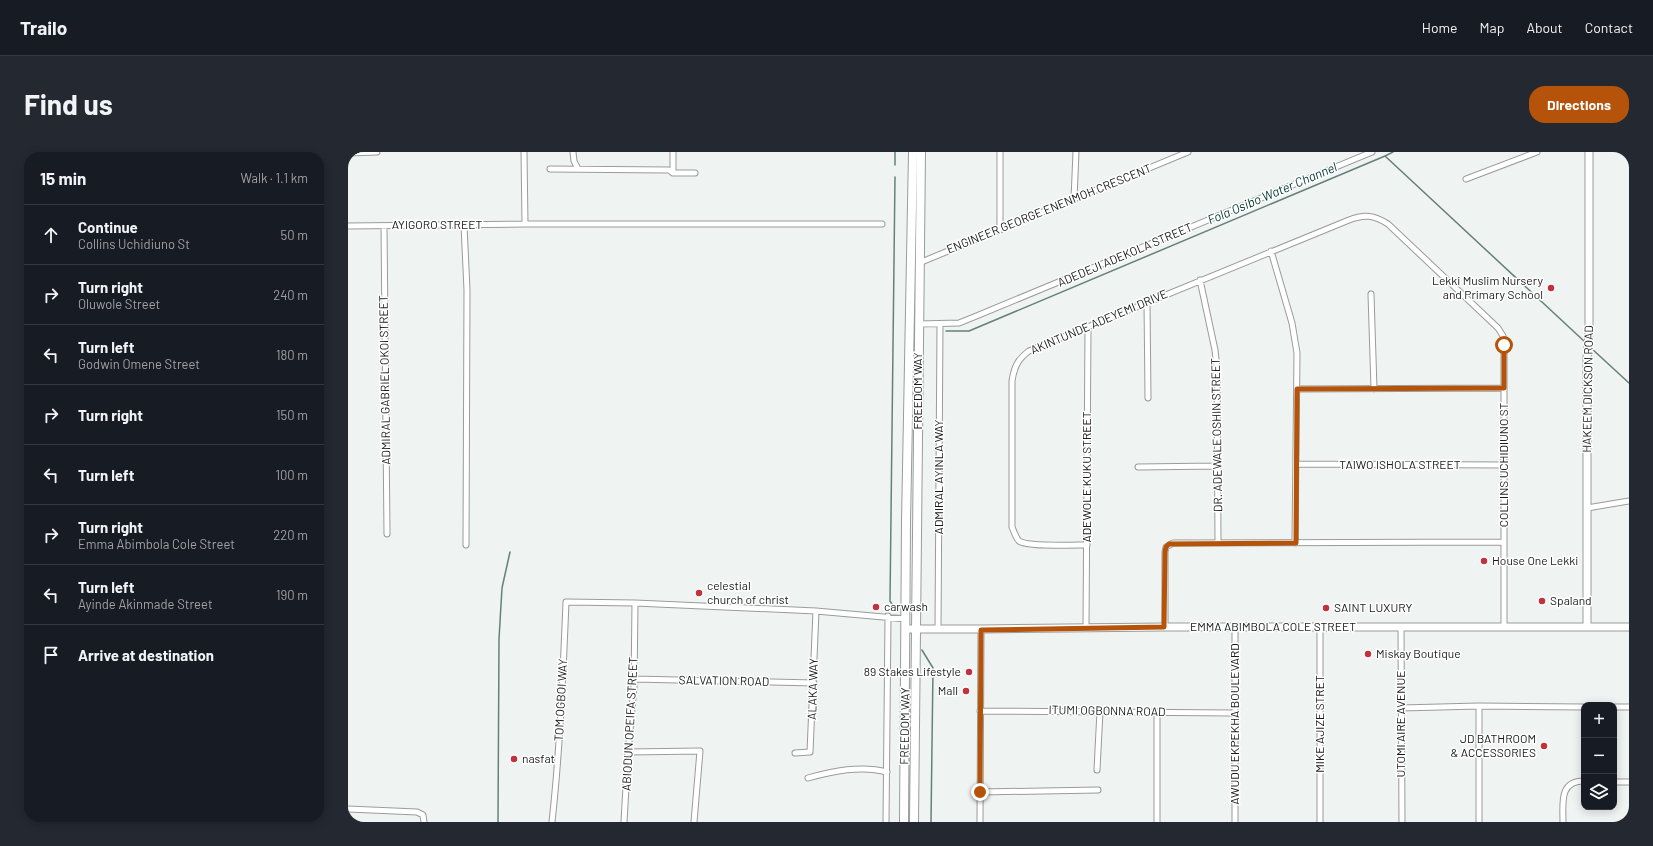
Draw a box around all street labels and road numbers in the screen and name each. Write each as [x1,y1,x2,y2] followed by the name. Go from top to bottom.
[944,160,1153,256] street label: ENGINEER GEORGE ENENMOH CRESCENT
[392,217,482,231] street label: AYIGORO STREET
[1055,219,1194,289] street label: ADEDEJI ADEKOLA STREET
[1028,286,1169,356] street label: AKINTUNDE ADEYEMI DRIVE
[376,295,392,465] street label: ADMIRAL GABRIEL OKOI STREET
[1579,325,1595,453] street label: HAKEEM DICKSON ROAD
[910,352,924,430] street label: FREEDOM WAY
[1208,358,1224,512] street label: DR. ADEWALE OSHIN STREET
[1496,402,1510,527] street label: COLLINS UCHIDIUNO ST
[1079,411,1093,543] street label: ADEWOLE KUKU STREET
[931,419,945,534] street label: ADMIRAL AYINLA WAY
[1339,457,1461,471] street label: TAIWO ISHOLA STREET
[1190,619,1356,633] street label: EMMA ABIMBOLA COLE STREET
[1227,643,1241,805] street label: AWUDU EKPEKHA BOULEVARD
[618,656,640,791] street label: ABIODUN OPEIFA STREET
[551,658,569,742] street label: TOM OGBOI WAY
[804,658,820,720] street label: ALAKA WAY
[1393,671,1407,778] street label: UTOMI AIRE AVENUE
[679,672,769,688] street label: SALVATION ROAD
[1312,675,1326,773] street label: MIKE AJIZE STRET
[896,687,912,765] street label: FREEDOM WAY
[1048,702,1166,718] street label: ITUMI OGBONNA ROAD

